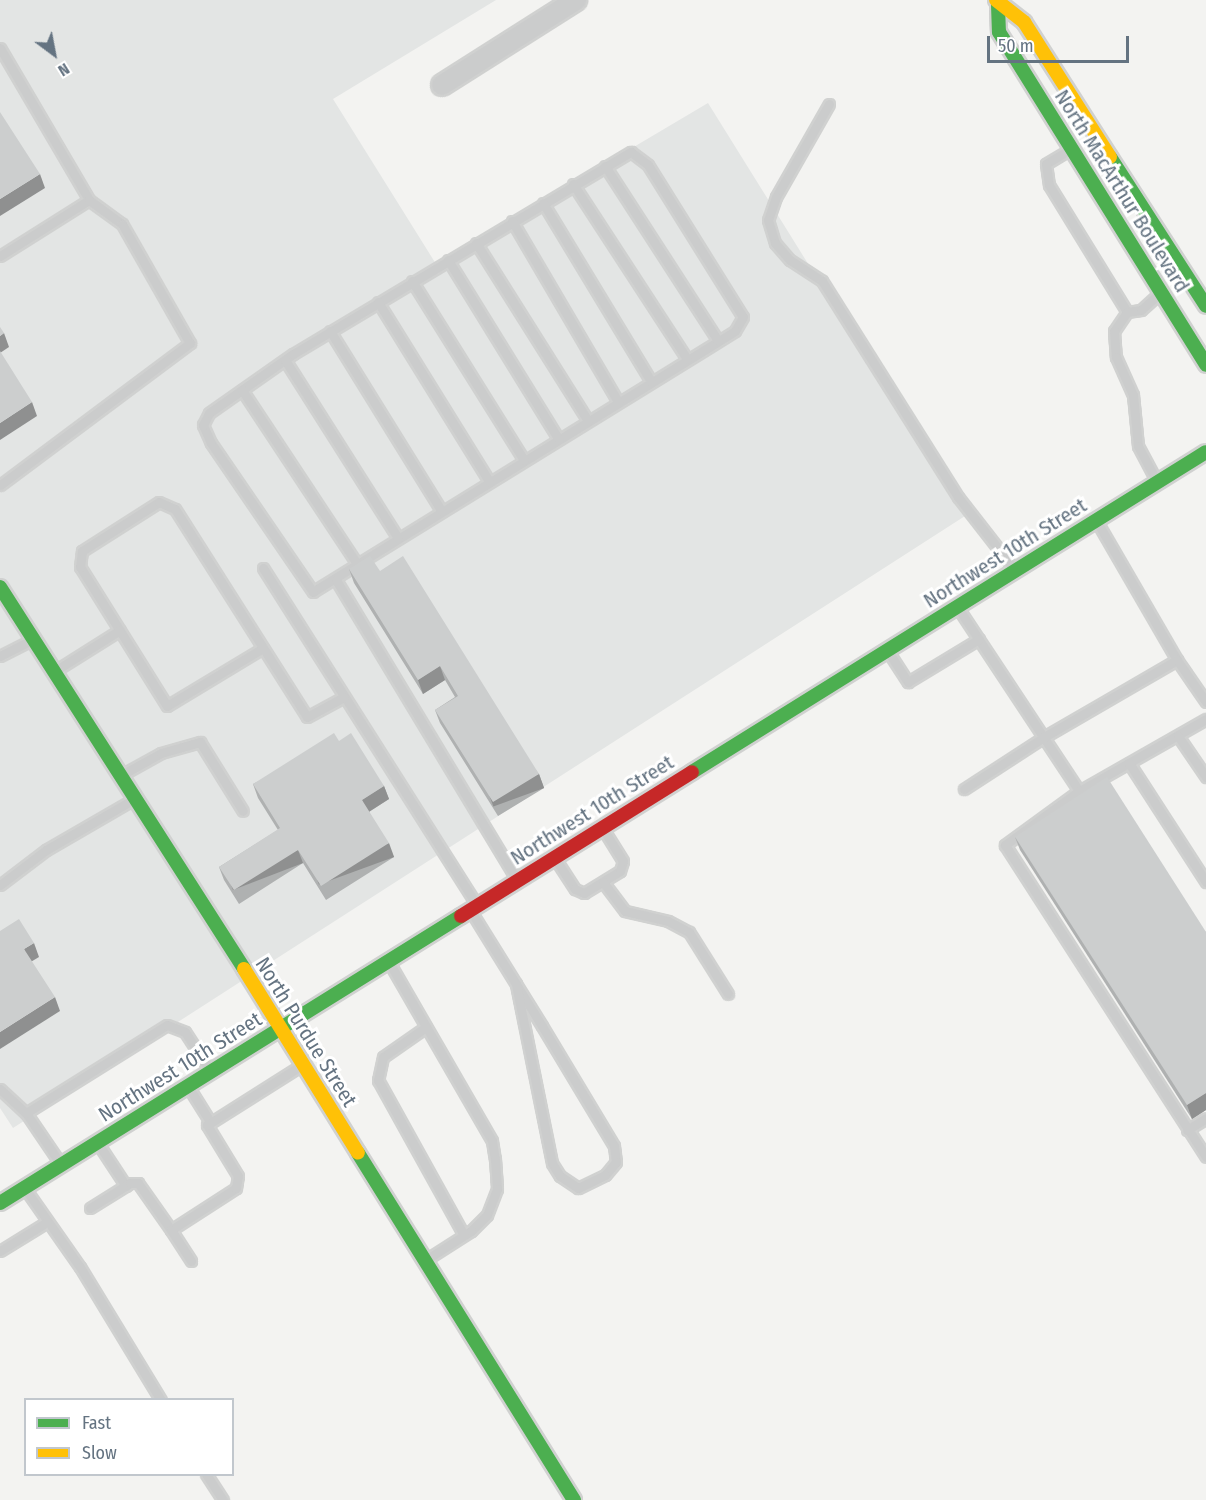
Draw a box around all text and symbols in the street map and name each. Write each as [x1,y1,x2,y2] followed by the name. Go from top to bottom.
[24,24,84,84] north arrow
[990,24,1132,62] scale bar
[998,35,1034,57] text: 50 m
[55,59,73,80] text: N
[1049,85,1195,297] street label: North MacArthur Boulevard
[919,493,1091,613] street label: Northwest 10th Street
[506,750,678,870] street label: Northwest 10th Street
[250,953,362,1111] street label: North Purdue Street
[94,1007,266,1127] street label: Northwest 10th Street
[24,1398,234,1476] legend
[82,1412,111,1434] text: Fast
[82,1442,117,1464] text: Slow

